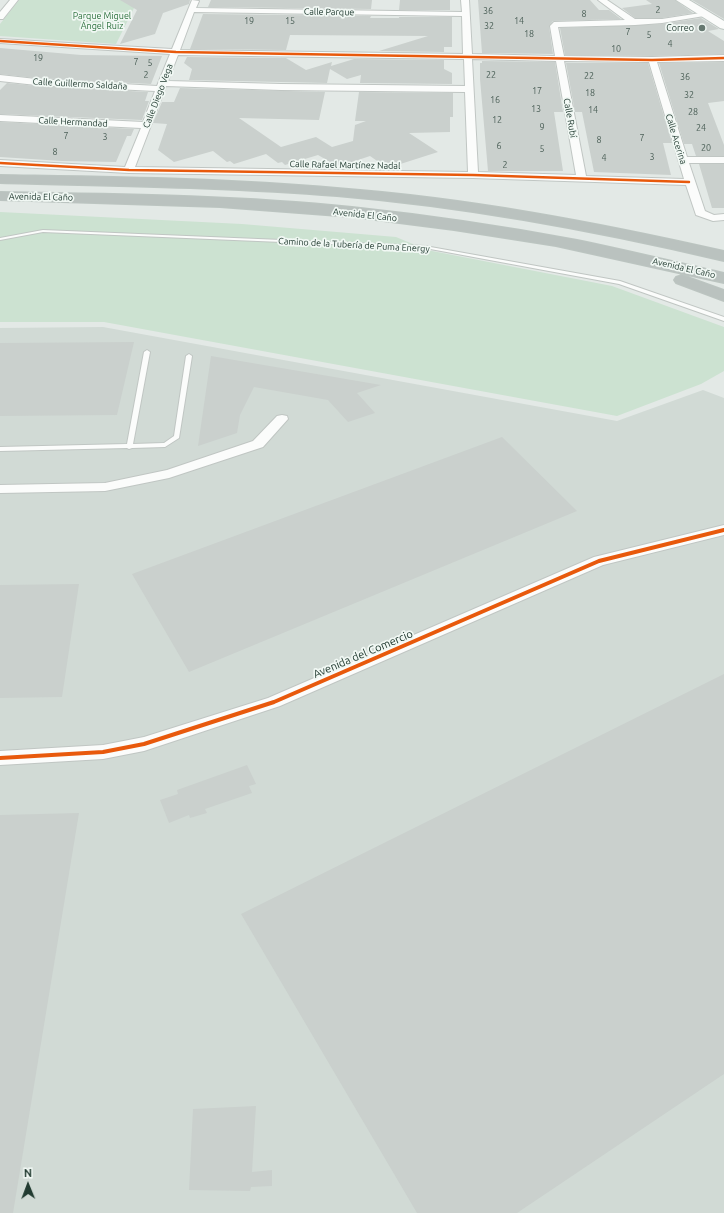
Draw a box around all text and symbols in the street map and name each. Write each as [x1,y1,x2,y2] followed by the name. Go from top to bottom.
[655,5,661,15] house number: 2
[304,6,354,18] street label: Calle Parque
[483,6,493,16] house number: 36
[581,9,587,19] house number: 8
[73,11,131,32] park label: Parque Miguel Ángel Ruiz
[244,16,254,26] house number: 19
[285,16,295,26] house number: 15
[514,16,524,26] house number: 14
[484,21,494,31] house number: 32
[666,23,694,33] place label: Correo
[697,23,707,33] marker: Correo
[625,27,631,37] house number: 7
[524,29,534,39] house number: 18
[646,30,652,40] house number: 5
[667,39,673,49] house number: 4
[611,44,621,54] house number: 10
[33,53,43,63] house number: 19
[133,57,139,67] house number: 7
[147,58,153,68] house number: 5
[141,62,175,130] street label: Calle Diego Vega
[143,70,149,80] house number: 2
[486,70,496,80] house number: 22
[584,71,594,81] house number: 22
[680,72,690,82] house number: 36
[32,76,128,92] street label: Calle Guillermo Saldaña
[532,86,542,96] house number: 17
[585,88,595,98] house number: 18
[684,90,694,100] house number: 32
[490,95,500,105] house number: 16
[561,97,579,139] street label: Calle Rubí
[531,104,541,114] house number: 13
[588,105,598,115] house number: 14
[688,107,698,117] house number: 28
[663,112,689,166] street label: Calle Acerina
[38,115,108,129] street label: Calle Hermandad
[492,115,502,125] house number: 12
[539,122,545,132] house number: 9
[696,123,706,133] house number: 24
[63,131,69,141] house number: 7
[102,132,108,142] house number: 3
[639,133,645,143] house number: 7
[596,135,602,145] house number: 8
[496,141,502,151] house number: 6
[701,143,711,153] house number: 20
[539,144,545,154] house number: 5
[52,147,58,157] house number: 8
[649,152,655,162] house number: 3
[601,153,607,163] house number: 4
[290,159,400,171] street label: Calle Rafael Martínez Nadal
[502,160,508,170] house number: 2
[9,191,73,203] street label: Avenida El Caño
[332,206,398,224] street label: Avenida El Caño
[278,236,430,254] street label: Camino de la Tubería de Puma Energy
[651,255,717,281] street label: Avenida El Caño
[311,627,415,681] street label: Avenida del Comercio
[8,1165,48,1205] north arrow
[24,1167,32,1179] text: N

